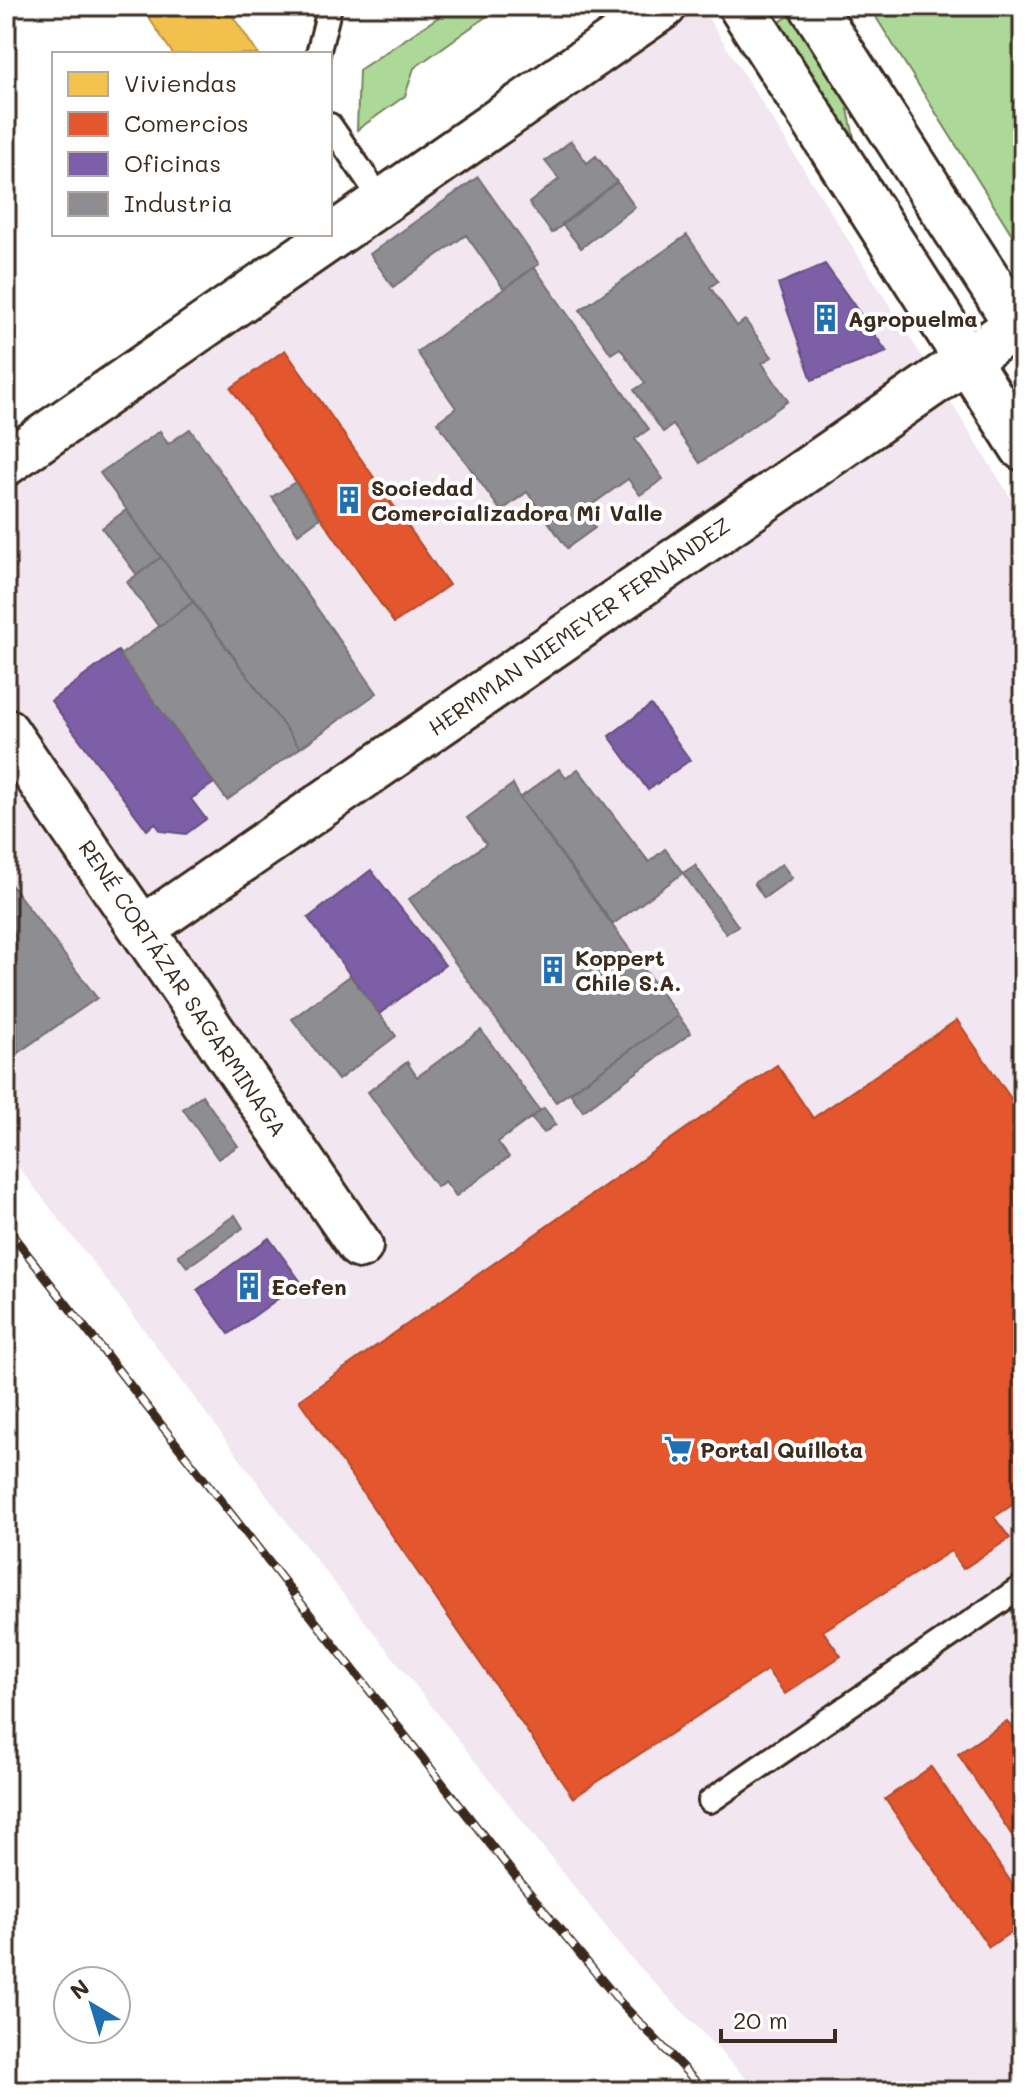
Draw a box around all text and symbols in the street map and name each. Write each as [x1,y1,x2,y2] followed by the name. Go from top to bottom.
[52,52,332,236] legend
[124,67,237,98] text: Viviendas
[124,107,249,138] text: Comercios
[124,147,221,178] text: Oficinas
[124,187,233,218] text: Industria
[811,303,841,333] building icon: Agropuelma
[848,304,978,333] place label: Agropuelma
[371,473,663,527] place label: Sociedad Comercializadora Mi Valle
[334,485,364,515] building icon: Sociedad Comercializadora Mi Valle
[422,510,736,742] street label: HERMMAN NIEMEYER FERNÁNDEZ
[73,834,293,1142] street label: RENÉ CORTÁZAR SAGARMINAGA
[575,943,681,997] place label: Koppert Chile S.A.
[538,955,568,985] building icon: Koppert Chile S.A.
[234,1271,264,1301] building icon: Ecefen
[271,1272,347,1301] place label: Ecefen
[663,1434,693,1464] supermarket icon: Portal Quillota
[700,1435,863,1464] place label: Portal Quillota
[52,1965,132,2045] north arrow
[64,1972,95,2005] text: N
[721,1993,835,2043] scale bar
[733,2004,788,2035] text: 20 m

